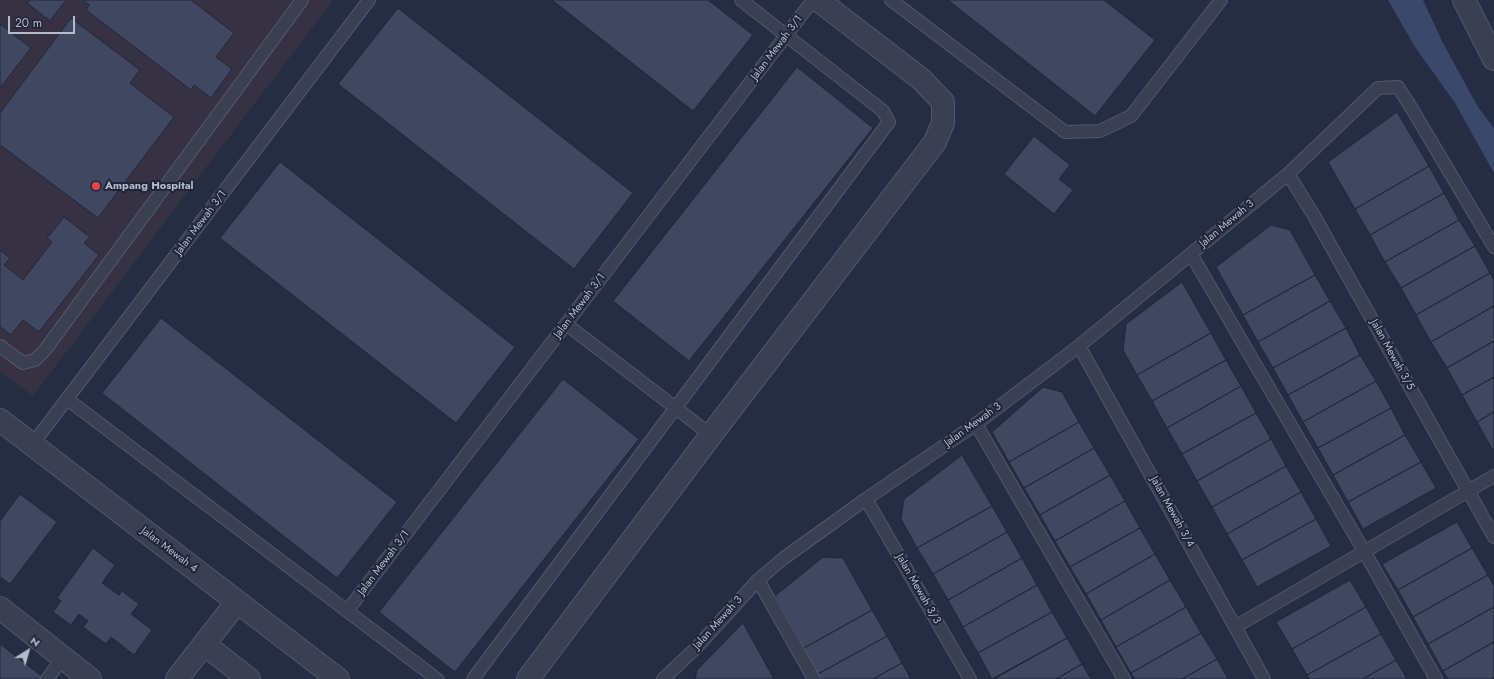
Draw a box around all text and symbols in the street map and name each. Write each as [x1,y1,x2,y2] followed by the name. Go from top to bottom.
[10,8,77,34] scale bar
[748,13,806,83] street label: Jalan Mewah 3/1
[15,14,42,32] text: 20 m
[105,179,194,193] place label: Ampang Hospital
[90,180,102,192] marker: Ampang Hospital
[172,188,230,258] street label: Jalan Mewah 3/1
[1197,197,1257,251] street label: Jalan Mewah 3
[551,271,609,341] street label: Jalan Mewah 3/1
[1367,317,1417,393] street label: Jalan Mewah 3/5
[942,400,1004,450] street label: Jalan Mewah 3
[1147,474,1197,550] street label: Jalan Mewah 3/4
[138,524,200,576] street label: Jalan Mewah 4
[355,528,413,598] street label: Jalan Mewah 3/1
[893,552,943,626] street label: Jalan Mewah 3/3
[691,594,745,652] street label: Jalan Mewah 3
[8,631,48,671] north arrow
[27,632,44,650] text: N

